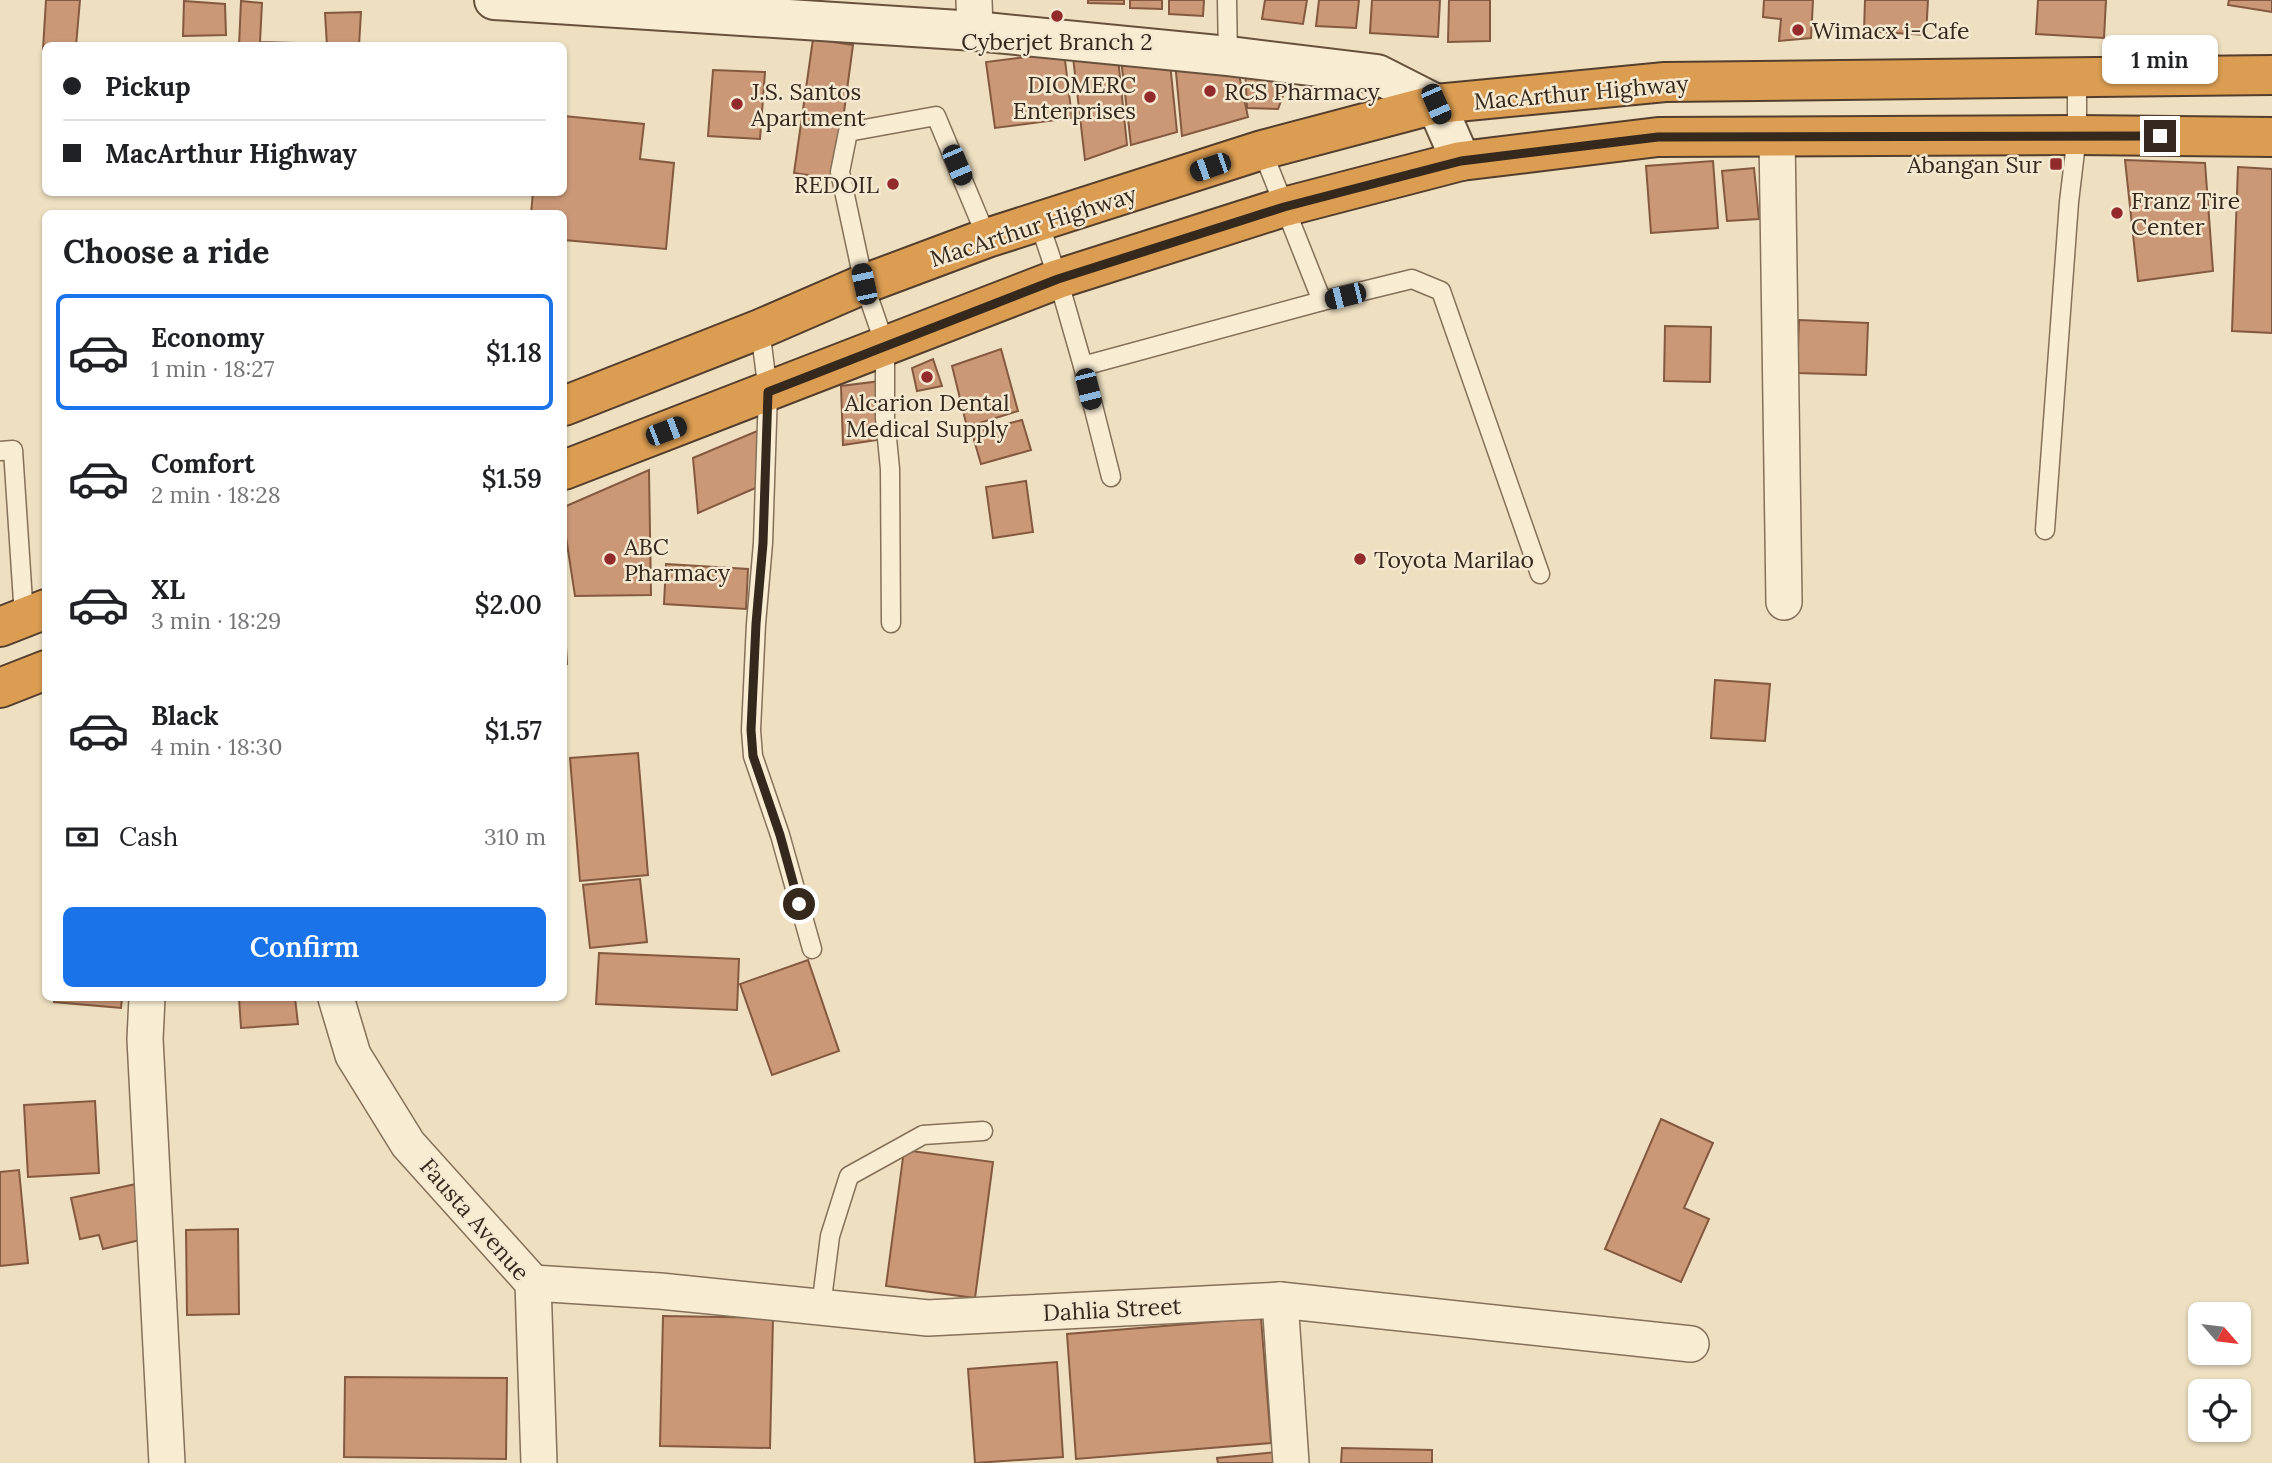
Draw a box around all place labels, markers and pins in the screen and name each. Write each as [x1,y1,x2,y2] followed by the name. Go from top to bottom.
[1049,8,1065,24] marker: Cyberjet Branch 2
[1812,16,1969,45] place label: Wimacx i-Cafe
[1790,22,1806,38] marker: Wimacx i-Cafe
[961,27,1153,56] place label: Cyberjet Branch 2
[1013,70,1136,125] place label: DIOMERC Enterprises
[750,77,866,132] place label: J.S. Santos Apartment
[1224,77,1381,106] place label: RCS Pharmacy
[1202,83,1218,99] marker: RCS Pharmacy
[1142,89,1158,105] marker: DIOMERC Enterprises
[729,96,745,112] marker: J.S. Santos Apartment
[1906,150,2042,179] place label: Abangan Sur
[2048,156,2064,172] marker: Abangan Sur
[794,170,879,199] place label: REDOIL
[885,176,901,192] marker: REDOIL
[2131,186,2240,241] place label: Franz Tire Center
[2109,205,2125,221] marker: Franz Tire Center
[919,369,935,385] marker: Alcarion Dental Medical Supply
[844,388,1009,443] place label: Alcarion Dental Medical Supply
[623,532,731,587] place label: ABC Pharmacy
[1374,545,1534,574] place label: Toyota Marilao
[602,551,618,567] marker: ABC Pharmacy
[1352,551,1368,567] marker: Toyota Marilao

